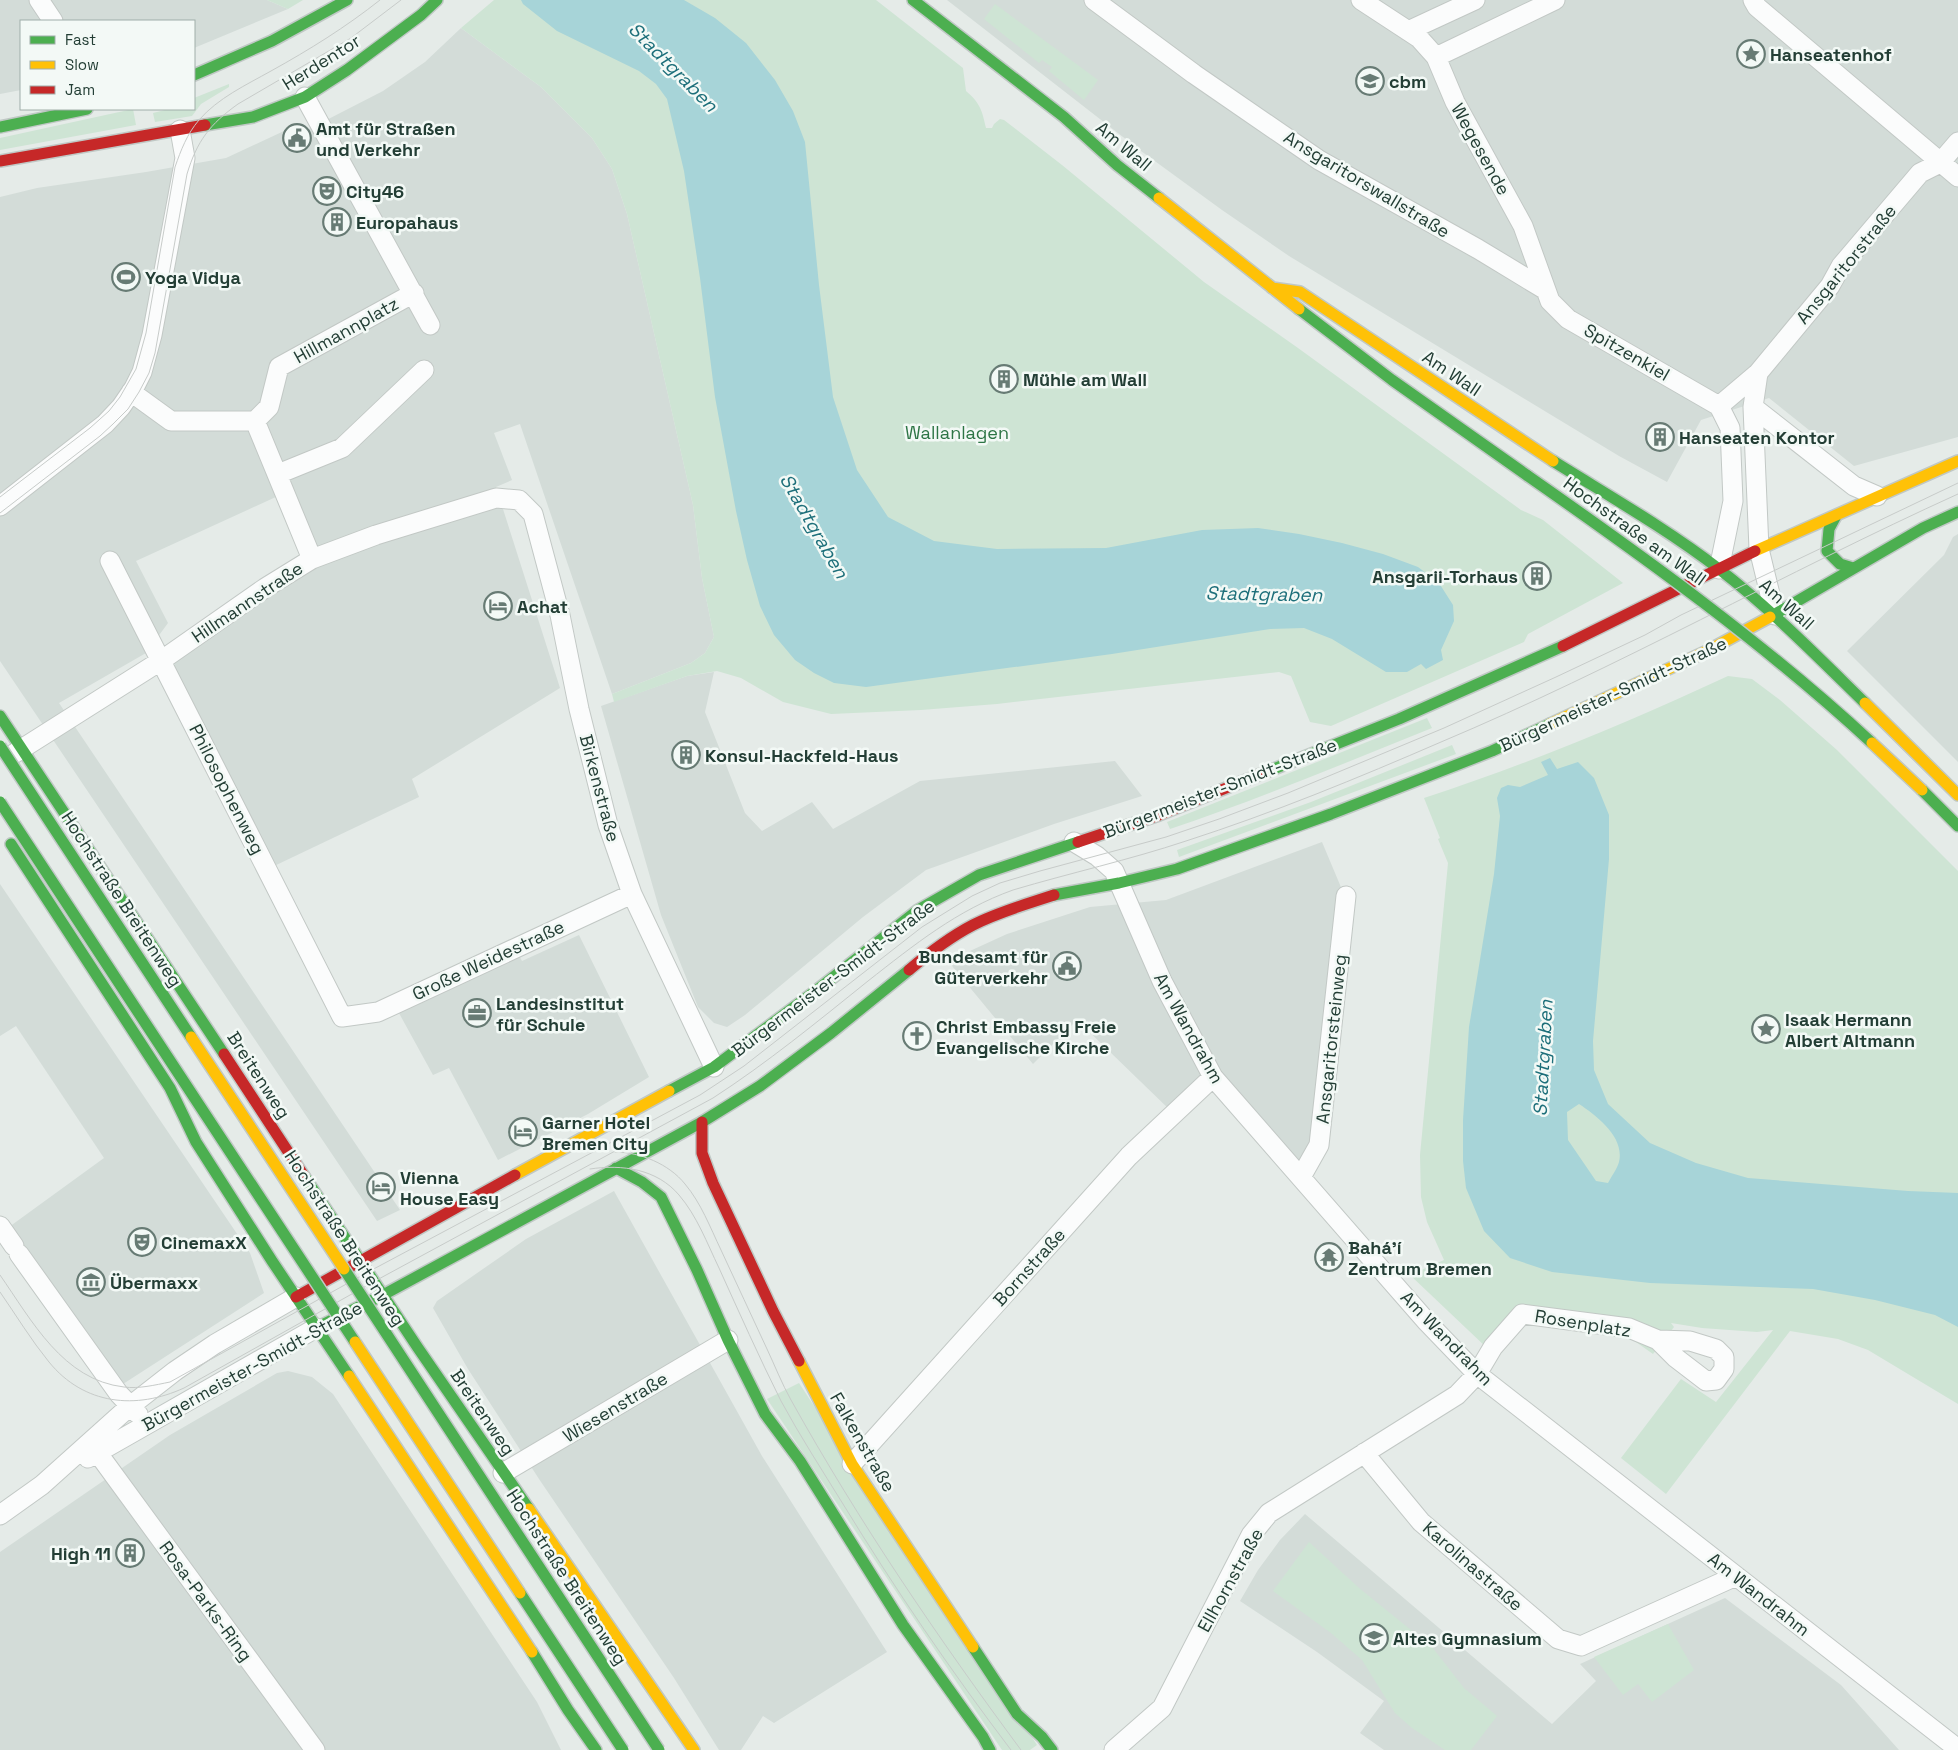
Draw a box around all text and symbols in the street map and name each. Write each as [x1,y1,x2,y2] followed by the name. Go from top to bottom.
[623,17,723,117] water label: Stadtgraben
[20,20,195,110] legend
[278,29,365,95] street label: Herdentor
[65,30,96,49] text: Fast
[1736,39,1766,69] place icon: Hanseatenhof
[1770,43,1892,66] place label: Hanseatenhof
[65,55,99,74] text: Slow
[1355,66,1385,96] school or university icon: cbm
[1389,70,1426,93] place label: cbm
[65,80,95,99] text: Jam
[1446,99,1516,199] street label: Wegesende
[1091,116,1157,176] street label: Am Wall
[316,117,456,161] place label: Amt für Straßen und Verkehr
[282,123,312,153] public building icon: Amt für Straßen und Verkehr
[1280,125,1454,243] street label: Ansgaritorswallstraße
[312,176,342,206] theatre icon: City46
[346,180,404,203] place label: City46
[1791,200,1901,328] street label: Ansgaritorstraße
[322,207,352,237] building icon: Europahaus
[356,211,459,234] place label: Europahaus
[111,262,141,292] sports icon: Yoga Vidya
[145,266,241,289] place label: Yoga Vidya
[290,292,402,368] street label: Hillmannplatz
[1580,318,1674,386] street label: Spitzenkiel
[1418,345,1486,401] street label: Am Wall
[989,364,1019,394] building icon: Mühle am Wall
[1023,368,1147,391] place label: Mühle am Wall
[905,421,1009,444] park label: Wallanlagen
[1645,422,1675,452] building icon: Hanseaten Kontor
[1679,426,1835,449] place label: Hanseaten Kontor
[774,469,854,583] water label: Stadtgraben
[1559,472,1711,590] street label: Hochstraße am Wall
[187,556,307,648] street label: Hillmannstraße
[1522,561,1552,591] building icon: Ansgarii-Torhaus
[1372,565,1518,588] place label: Ansgarii-Torhaus
[1755,573,1819,635] street label: Am Wall
[1205,580,1323,608] water label: Stadtgraben
[483,591,513,621] hotel icon: Achat
[517,595,568,618] place label: Achat
[1496,631,1730,757] street label: Bürgermeister-Smidt-Straße
[184,720,270,858] street label: Philosophenweg
[575,732,625,844] street label: Birkenstraße
[1100,733,1340,843] street label: Bürgermeister-Smidt-Straße
[671,740,701,770] building icon: Konsul-Hackfeld-Haus
[705,744,898,767] place label: Konsul-Hackfeld-Haus
[56,807,188,991] street label: Hochstraße Breitenweg
[727,894,939,1062] street label: Bürgermeister-Smidt-Straße
[408,915,568,1005] street label: Große Weidestraße
[918,945,1048,989] place label: Bundesamt für Güterverkehr
[1052,951,1082,981] public building icon: Bundesamt für Güterverkehr
[1311,953,1351,1125] street label: Ansgaritorsteinweg
[1149,969,1229,1087] street label: Am Wandrahm
[496,992,624,1036] place label: Landesinstitut für Schule
[462,998,492,1028] office icon: Landesinstitut für Schule
[1527,999,1559,1117] water label: Stadtgraben
[1785,1008,1915,1052] place label: Isaak Hermann Albert Altmann
[1751,1014,1781,1044] place icon: Isaak Hermann Albert Altmann
[936,1015,1116,1059] place label: Christ Embassy Freie Evangelische Kirche
[902,1021,932,1051] church icon: Christ Embassy Freie Evangelische Kirche
[222,1027,296,1123] street label: Breitenweg
[542,1111,650,1155] place label: Garner Hotel Bremen City
[508,1117,538,1147] hotel icon: Garner Hotel Bremen City
[279,1146,411,1330] street label: Hochstraße Breitenweg
[400,1166,499,1210] place label: Vienna House Easy
[366,1172,396,1202] hotel icon: Vienna House Easy
[988,1223,1070,1311] street label: Bornstraße
[127,1227,157,1257] theatre icon: CinemaxX
[161,1231,247,1254] place label: CinemaxX
[1348,1236,1492,1280] place label: Bahá'í Zentrum Bremen
[1314,1242,1344,1272] temple icon: Bahá'í Zentrum Bremen
[76,1267,106,1297] museum icon: Übermaxx
[110,1271,199,1294] place label: Übermaxx
[1396,1286,1498,1390] street label: Am Wandrahm
[138,1296,366,1436] street label: Bürgermeister-Smidt-Straße
[1533,1304,1633,1342] street label: Rosenplatz
[446,1364,520,1460] street label: Breitenweg
[558,1367,672,1447] street label: Wiesenstraße
[825,1388,901,1496] street label: Falkenstraße
[501,1485,633,1669] street label: Hochstraße Breitenweg
[1418,1516,1528,1616] street label: Karolinastraße
[1192,1524,1268,1636] street label: Ellhornstraße
[155,1536,257,1666] street label: Rosa-Parks-Ring
[115,1538,145,1568] building icon: High 11
[51,1542,111,1565] place label: High 11
[1703,1547,1815,1641] street label: Am Wandrahm
[1359,1623,1389,1653] school or university icon: Altes Gymnasium
[1393,1627,1542,1650] place label: Altes Gymnasium

